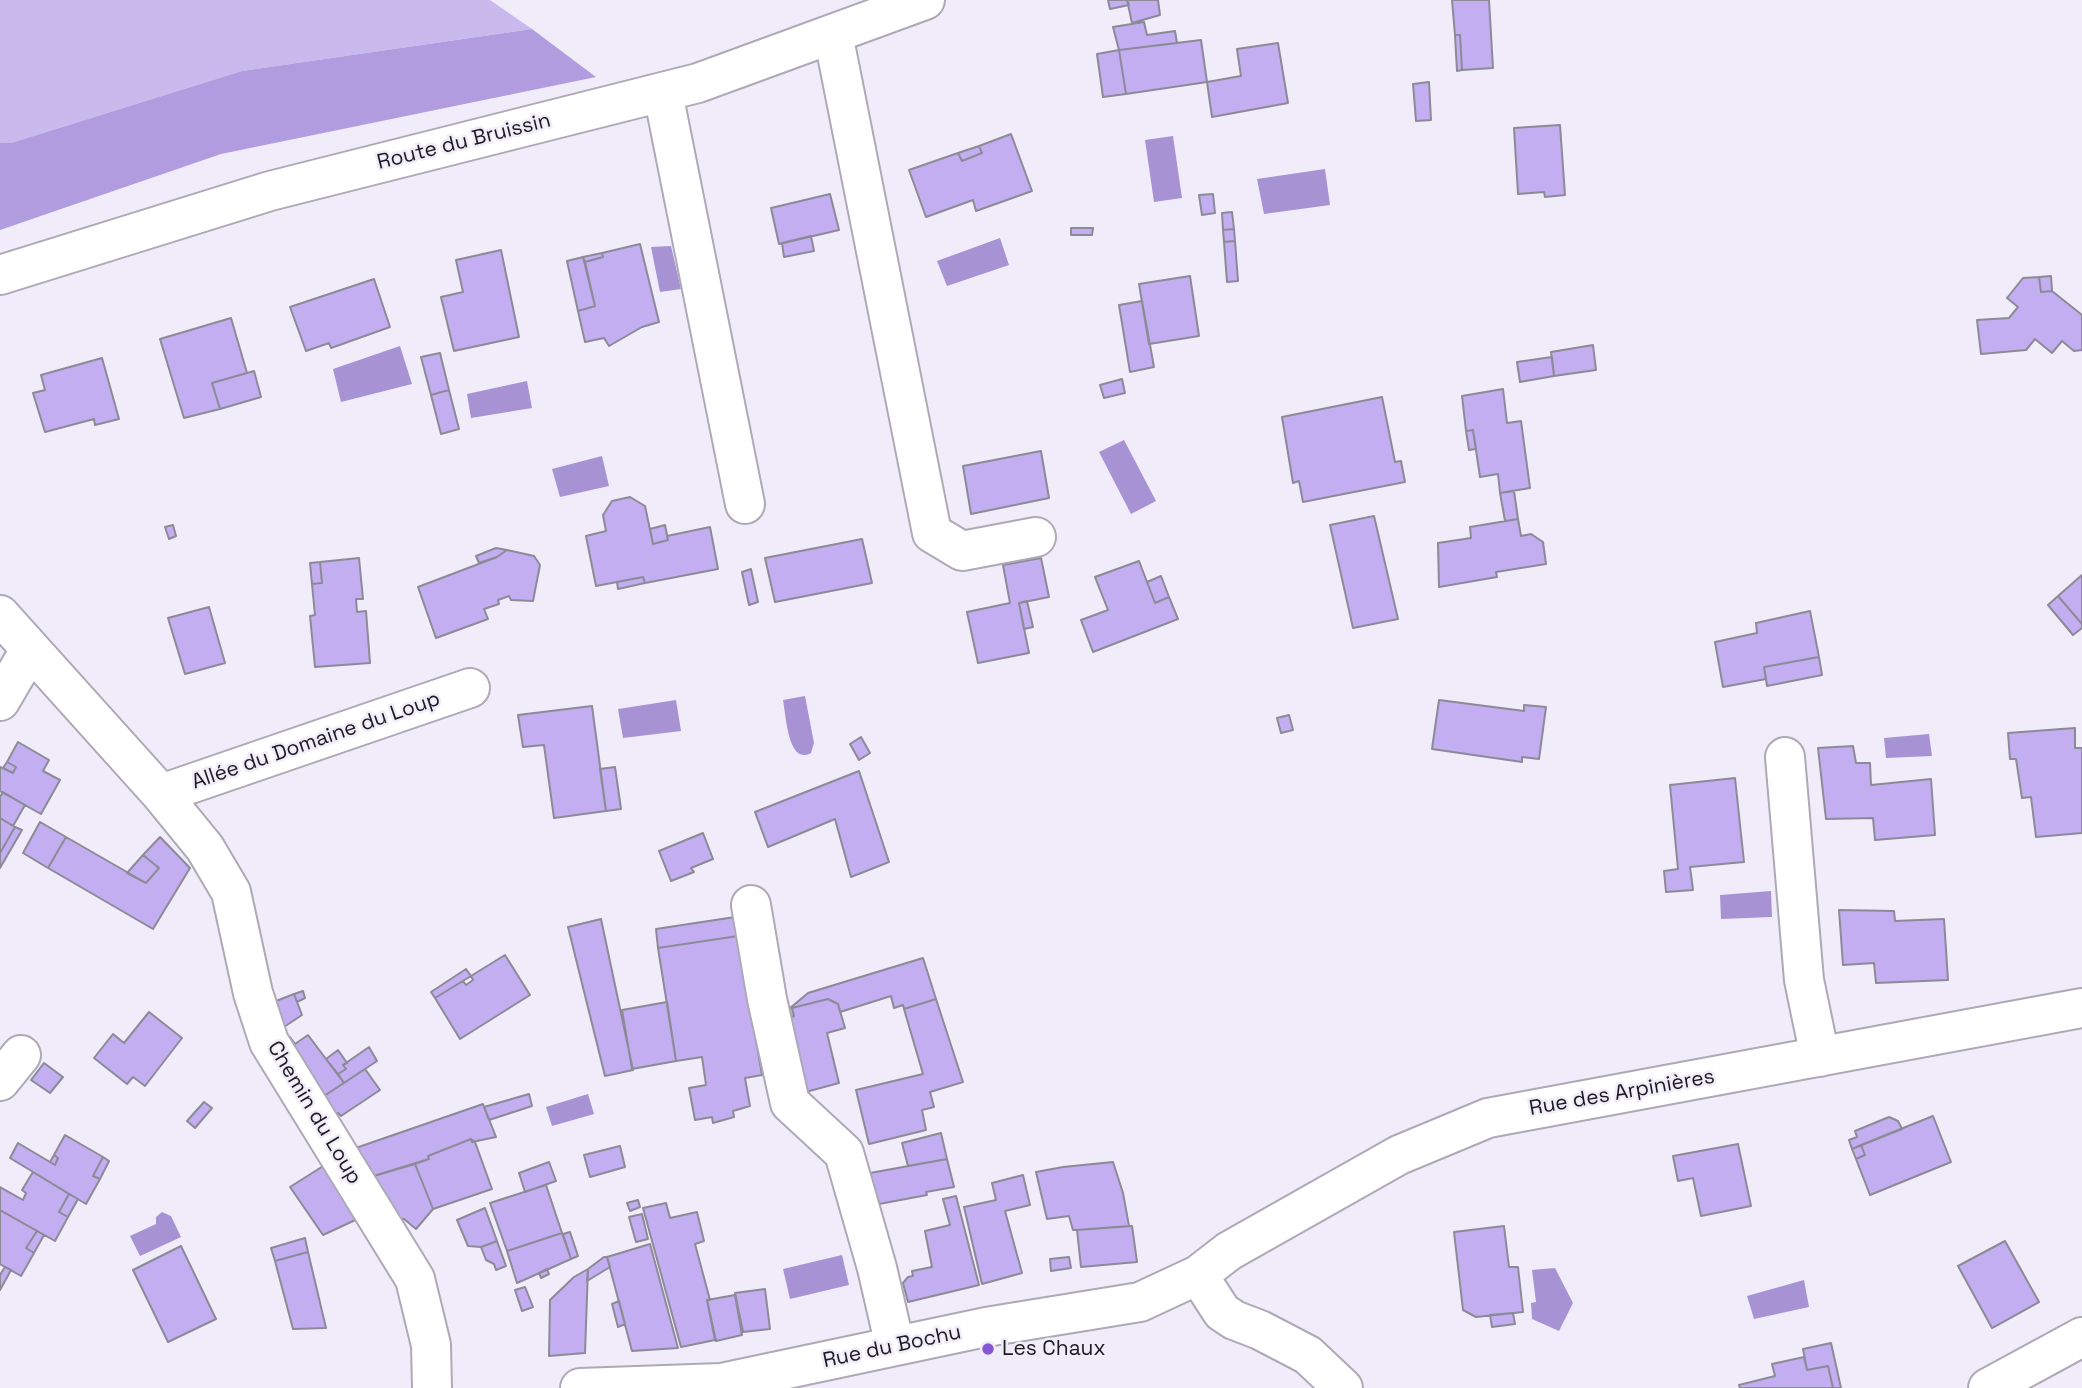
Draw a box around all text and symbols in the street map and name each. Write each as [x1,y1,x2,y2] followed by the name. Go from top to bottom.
[375,108,553,176] street label: Route du Bruissin
[189,687,443,795] street label: Allée du Domaine du Loup
[261,1037,367,1189] street label: Chemin du Loup
[1527,1064,1717,1122] street label: Rue des Arpinières
[821,1320,963,1374] street label: Rue du Bochu
[1002,1336,1106,1362] place label: Les Chaux
[980,1341,996,1357] marker: Les Chaux

